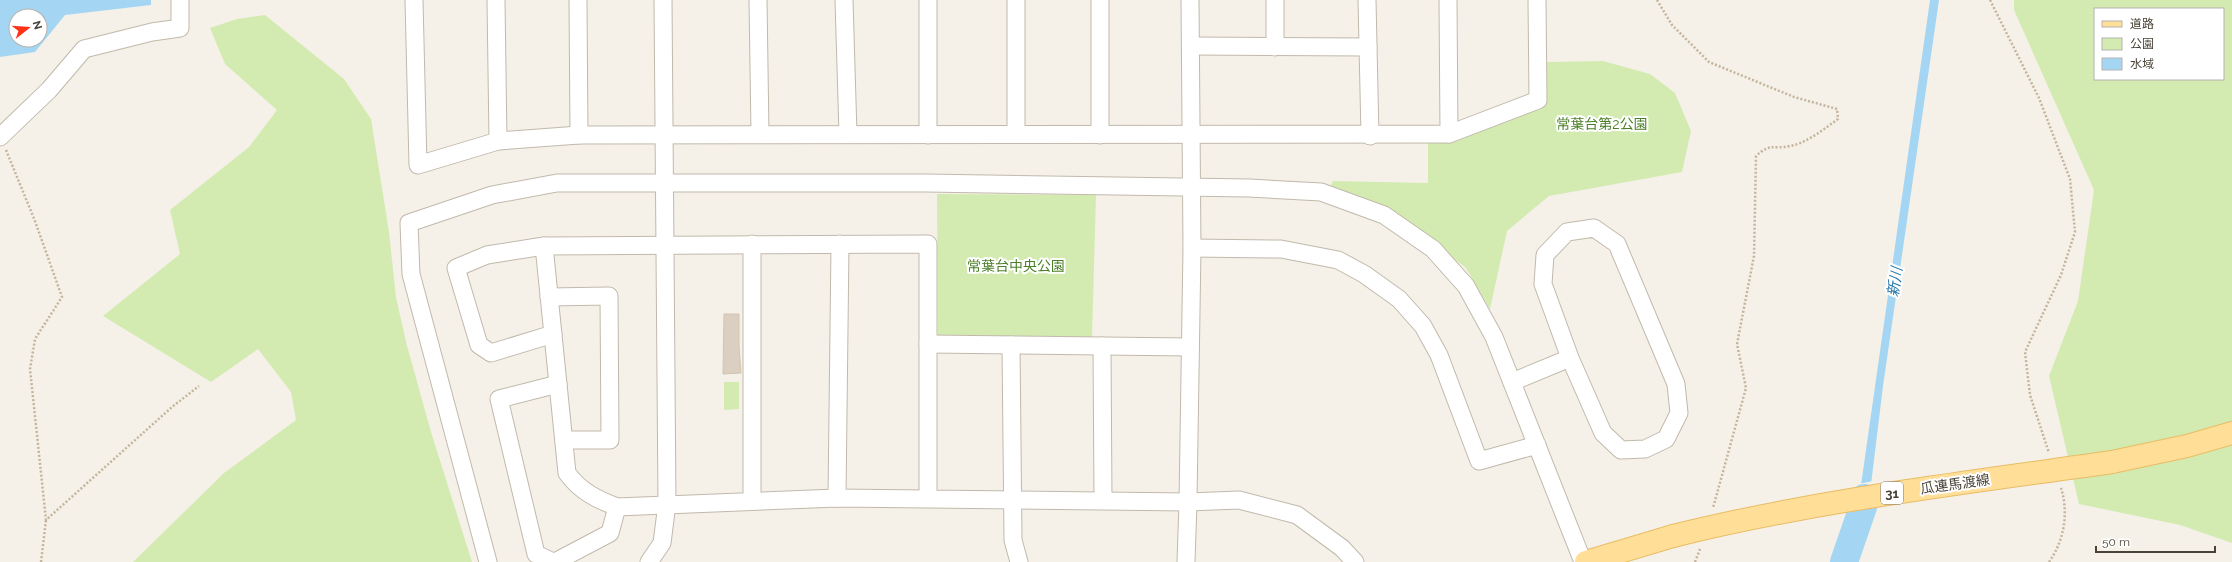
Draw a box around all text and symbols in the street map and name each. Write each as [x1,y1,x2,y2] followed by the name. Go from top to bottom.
[8,8,48,48] north arrow
[2094,8,2224,80] legend
[2130,17,2154,31] text: 道路
[30,19,45,31] text: N
[2130,37,2154,51] text: 公園
[2130,57,2154,71] text: 水域
[1556,116,1648,132] park label: 常葉台第2公園
[967,258,1065,274] park label: 常葉台中央公園
[1884,264,1906,298] water label: 新川
[1919,471,1991,497] street label: 瓜連馬渡線
[1881,482,1903,504] road number: 31
[2096,528,2215,554] scale bar
[2102,535,2130,549] text: 50 m

